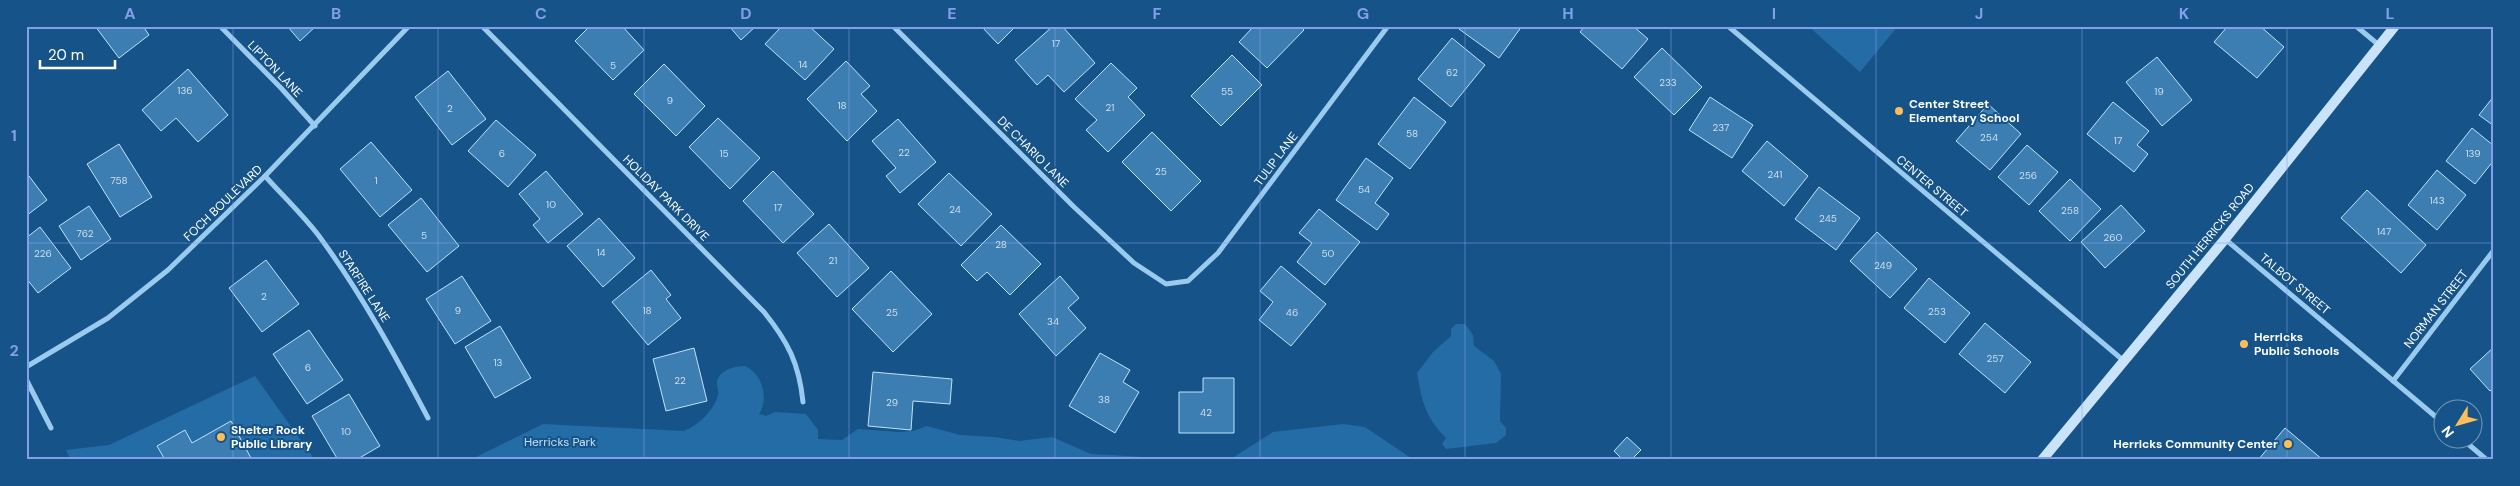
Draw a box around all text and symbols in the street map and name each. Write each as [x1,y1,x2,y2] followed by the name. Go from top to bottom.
[124,3,136,24] text: A
[331,3,341,24] text: B
[535,3,547,24] text: C
[740,3,752,24] text: D
[947,3,957,24] text: E
[1153,3,1162,24] text: F
[1357,3,1369,24] text: G
[1562,3,1574,24] text: H
[1772,3,1776,24] text: I
[1975,3,1983,24] text: J
[2179,3,2190,24] text: K
[2386,3,2395,24] text: L
[244,37,306,101] street label: LIPTON LANE
[1052,37,1060,50] house number: 17
[40,38,115,70] scale bar
[48,45,84,65] text: 20 m
[798,58,808,71] house number: 14
[610,59,616,72] house number: 5
[1446,66,1458,79] house number: 62
[1659,76,1677,89] house number: 233
[177,84,193,97] house number: 136
[1221,85,1233,98] house number: 55
[2154,85,2164,98] house number: 19
[667,94,673,107] house number: 9
[1909,96,2019,126] place label: Center Street Elementary School
[837,99,847,112] house number: 18
[1106,101,1114,114] house number: 21
[447,102,453,115] house number: 2
[1893,105,1905,117] marker: Center Street Elementary School
[994,113,1072,191] street label: DE CHARIO LANE
[1713,121,1729,134] house number: 237
[11,125,17,146] text: 1
[1406,127,1418,140] house number: 58
[1251,129,1302,189] street label: TULIP LANE
[1980,131,1998,144] house number: 254
[2114,134,2122,147] house number: 17
[898,146,910,159] house number: 22
[499,147,505,160] house number: 6
[719,147,729,160] house number: 15
[2465,147,2481,160] house number: 139
[619,151,713,245] street label: HOLIDAY PARK DRIVE
[1893,151,1971,221] street label: CENTER STREET
[180,161,266,245] street label: FOCH BOULEVARD
[1155,165,1167,178] house number: 25
[1768,168,1782,181] house number: 241
[2019,169,2037,182] house number: 256
[110,174,128,187] house number: 758
[374,174,378,187] house number: 1
[2162,180,2258,292] street label: SOUTH HERRICKS ROAD
[1358,183,1370,196] house number: 54
[2429,194,2445,207] house number: 143
[546,198,556,211] house number: 10
[774,201,782,214] house number: 17
[949,203,961,216] house number: 24
[2061,204,2079,217] house number: 258
[1819,212,1837,225] house number: 245
[2377,225,2391,238] house number: 147
[77,227,94,240] house number: 762
[421,229,427,242] house number: 5
[2104,231,2123,244] house number: 260
[995,238,1007,251] house number: 28
[596,246,606,259] house number: 14
[34,247,52,260] house number: 226
[335,247,394,325] street label: STARFIRE LANE
[1322,247,1335,260] house number: 50
[2257,250,2334,318] street label: TALBOT STREET
[829,254,837,267] house number: 21
[1874,259,1892,272] house number: 249
[2400,266,2472,351] street label: NORMAN STREET
[261,290,267,303] house number: 2
[455,304,461,317] house number: 9
[642,304,652,317] house number: 18
[1928,305,1946,318] house number: 253
[886,306,898,319] house number: 25
[1286,306,1298,319] house number: 46
[1047,315,1059,328] house number: 34
[2254,329,2339,359] place label: Herricks Public Schools
[2238,338,2250,350] marker: Herricks Public Schools
[9,340,19,361] text: 2
[1986,352,2004,365] house number: 257
[493,356,503,369] house number: 13
[305,361,311,374] house number: 6
[674,374,686,387] house number: 22
[1098,393,1110,406] house number: 38
[886,396,898,409] house number: 29
[2432,398,2482,448] north arrow
[1200,406,1212,419] house number: 42
[231,422,313,452] place label: Shelter Rock Public Library
[2437,422,2458,441] text: N
[341,425,351,438] house number: 10
[215,431,227,443] marker: Shelter Rock Public Library
[524,434,596,450] park label: Herricks Park
[2113,436,2278,452] place label: Herricks Community Center
[2282,438,2294,450] marker: Herricks Community Center

